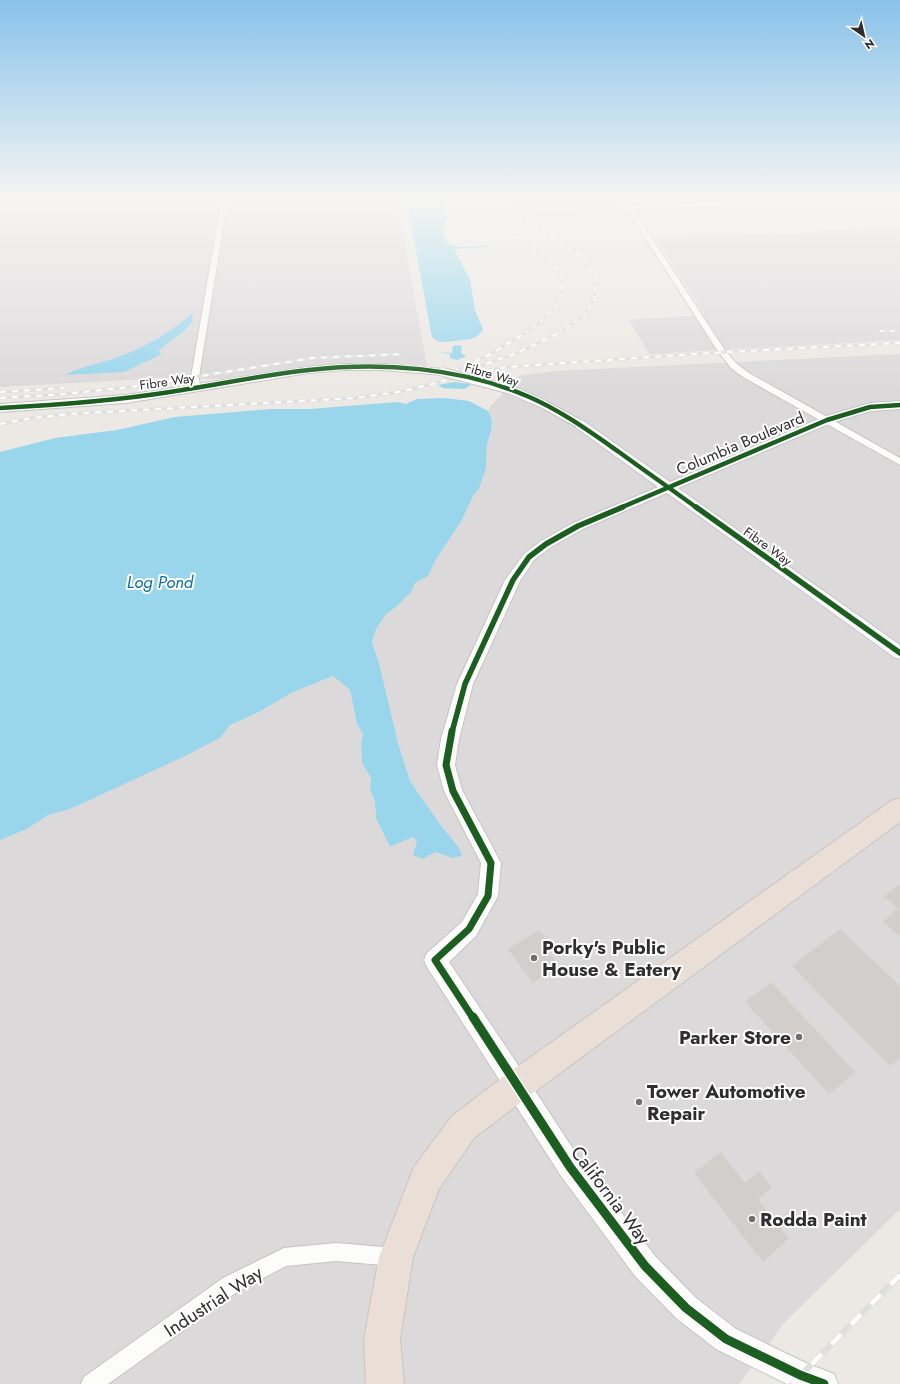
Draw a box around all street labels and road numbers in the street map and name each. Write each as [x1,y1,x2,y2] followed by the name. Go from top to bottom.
[463,358,521,391] street label: Fibre Way
[138,368,196,395] street label: Fibre Way
[673,406,808,481] street label: Columbia Boulevard
[740,522,796,571] street label: Fibre Way
[564,1140,657,1251] street label: California Way
[159,1259,268,1343] street label: Industrial Way

